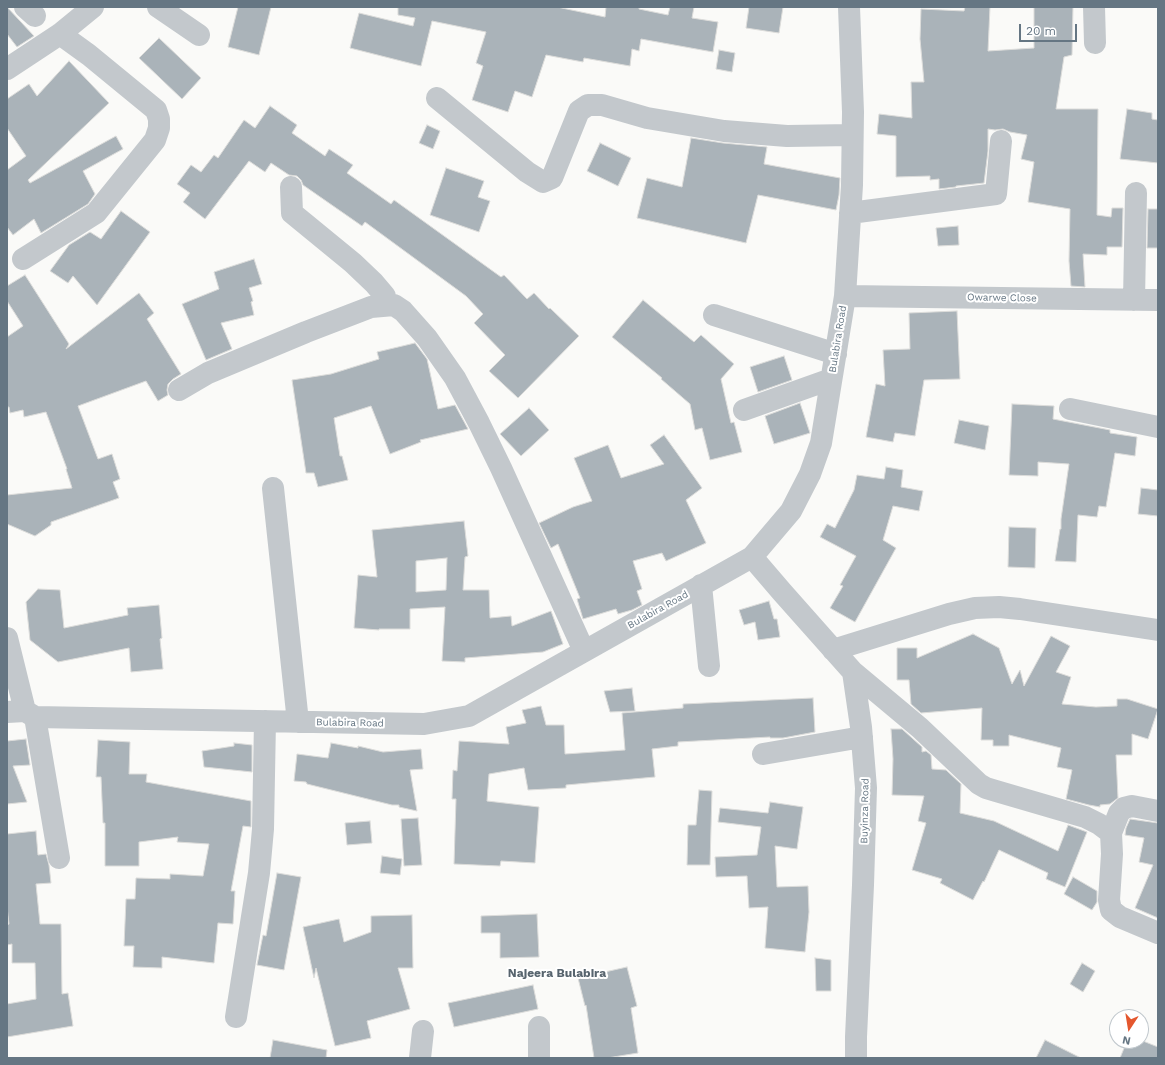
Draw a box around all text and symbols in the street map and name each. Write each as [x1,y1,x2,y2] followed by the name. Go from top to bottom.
[1021,16,1079,42] scale bar
[1026,24,1056,38] text: 20 m
[967,291,1037,305] street label: Owarwe Close
[827,305,849,373] street label: Bulabira Road
[625,588,691,632] street label: Bulabira Road
[316,716,384,730] street label: Bulabira Road
[858,778,872,844] street label: Buyinza Road
[508,966,606,980] district label: Najeera Bulabira
[1109,1009,1149,1049] north arrow
[1121,1033,1132,1047] text: N

